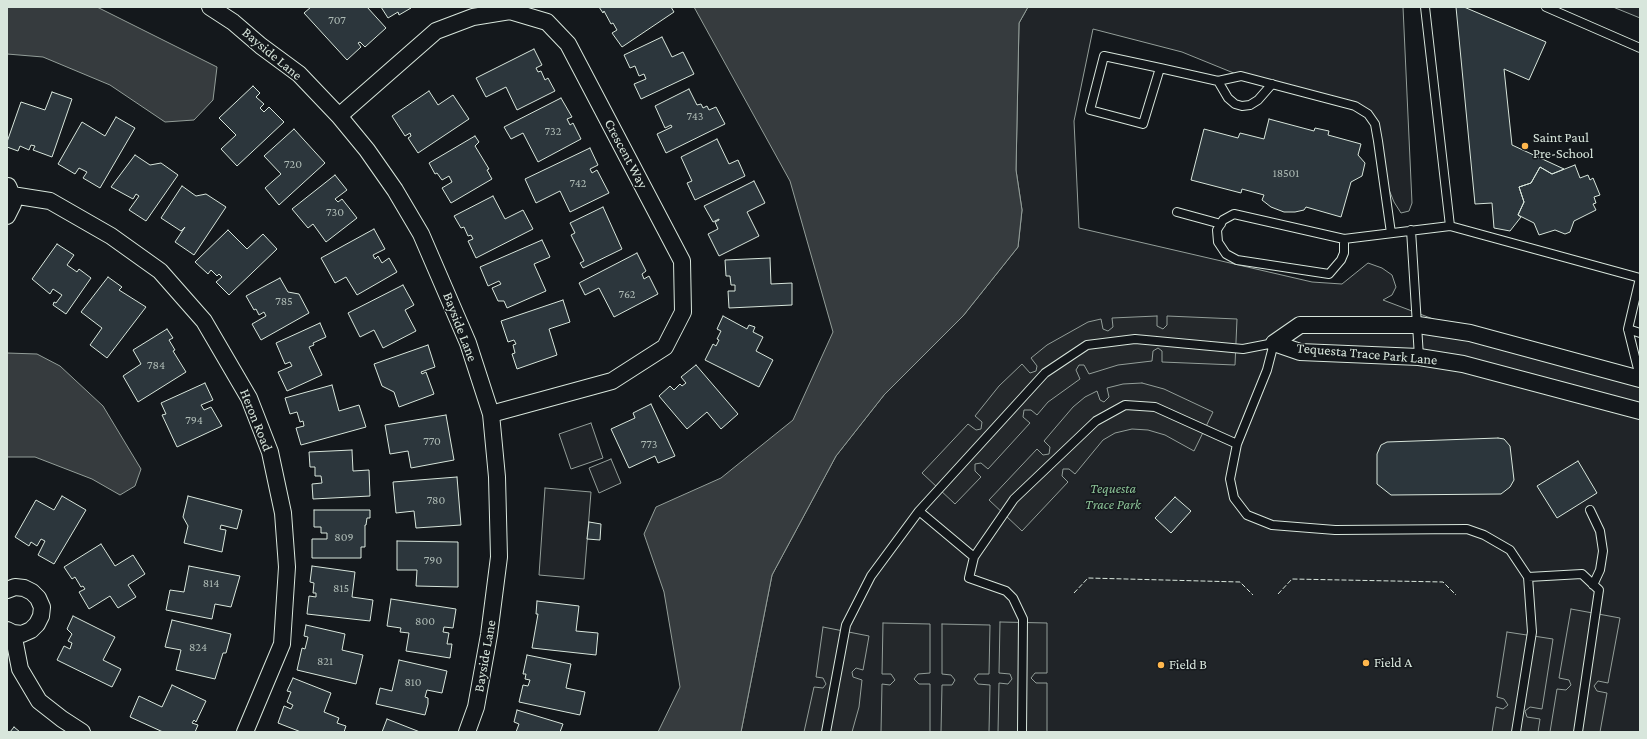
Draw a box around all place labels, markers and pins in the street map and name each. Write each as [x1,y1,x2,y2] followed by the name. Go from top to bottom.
[1533,130,1593,162] place label: Saint Paul Pre-School
[1520,141,1530,151] marker: Saint Paul Pre-School
[1374,655,1412,671] place label: Field A
[1169,657,1207,673] place label: Field B
[1361,658,1371,668] marker: Field A
[1156,660,1166,670] marker: Field B

